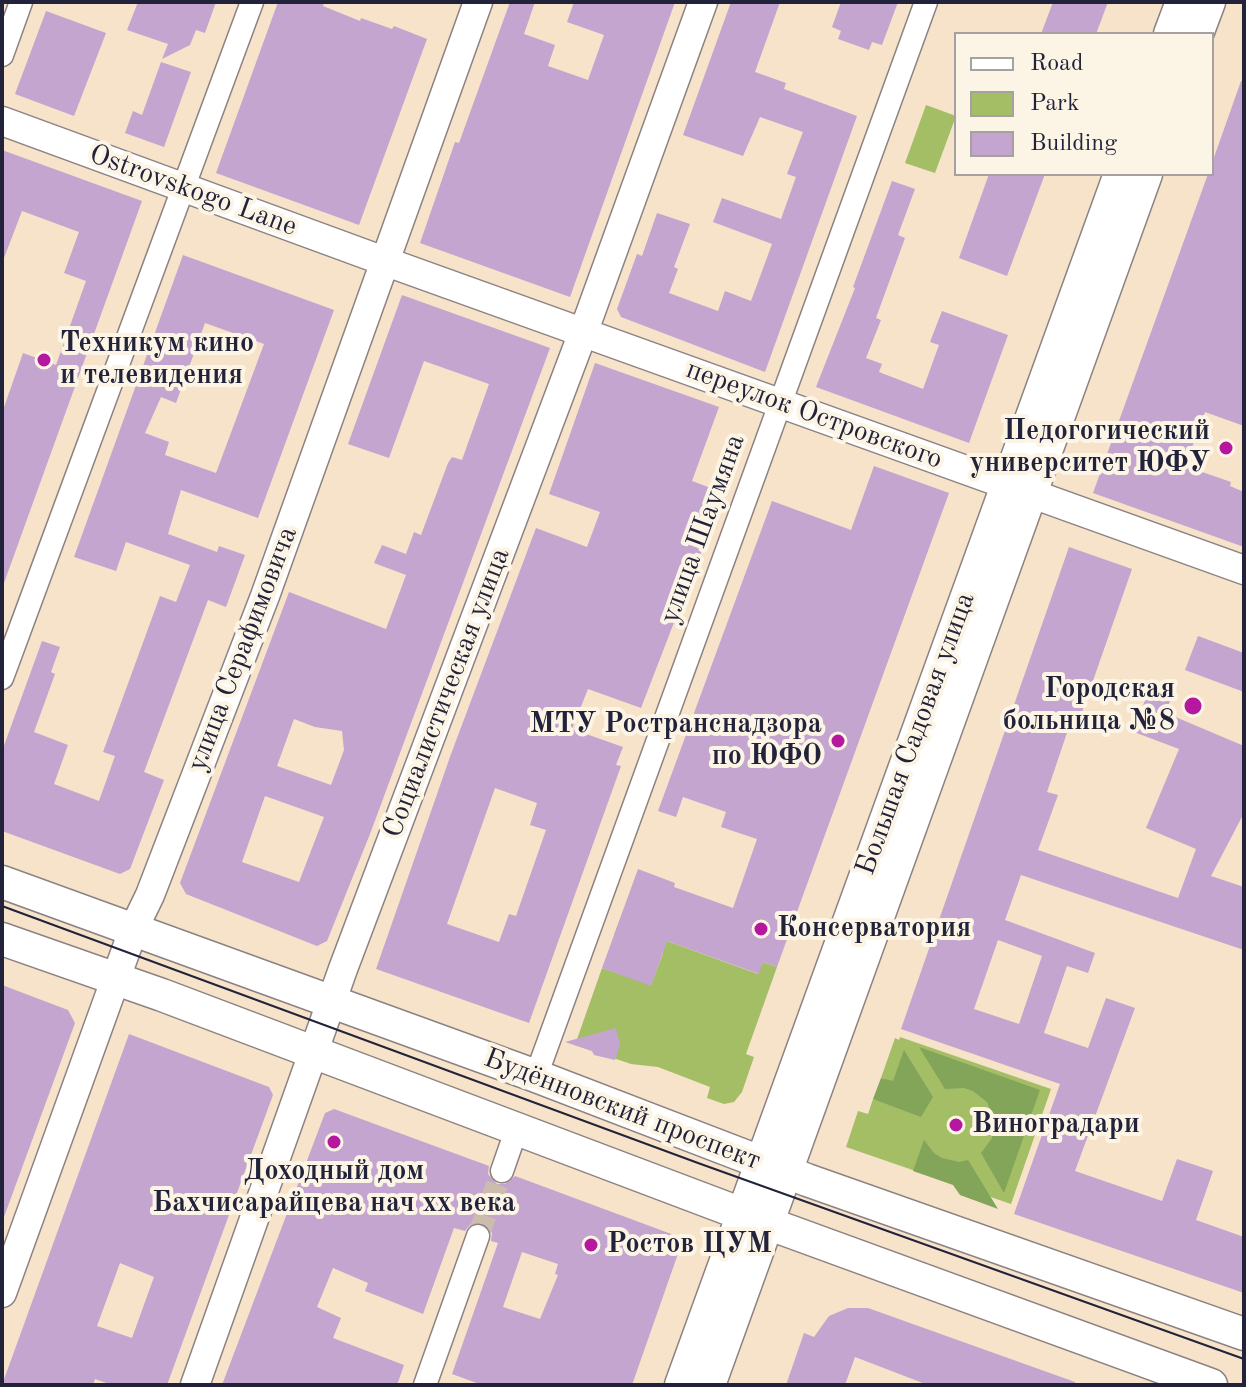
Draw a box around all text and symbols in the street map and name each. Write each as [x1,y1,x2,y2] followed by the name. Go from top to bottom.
[954,32,1214,176] legend
[1030,52,1083,76] text: Road
[1030,92,1079,116] text: Park
[1030,132,1117,156] text: Building
[85,138,301,244] street label: Ostrovskogo Lane
[60,327,254,393] place label: Техникум кино и телевидения
[35,351,53,369] marker: Техникум кино и телевидения
[681,353,947,477] street label: переулок Островского
[970,415,1210,481] place label: Педогогический университет ЮФУ
[653,430,753,628] street label: улица Шаумяна
[1217,439,1235,457] marker: Педогогический университет ЮФУ
[181,522,305,776] street label: улица Серафимовича
[376,543,518,843] street label: Социалистическая улица
[849,588,983,880] street label: Большая Садовая улица
[1003,673,1175,739] place label: Городская больница №8
[1182,695,1204,717] marker: Городская больница №8
[530,708,822,774] place label: МТУ Ространснадзора по ЮФО
[829,732,847,750] marker: МТУ Ространснадзора по ЮФО
[777,912,971,946] place label: Консерватория
[752,920,770,938] marker: Консерватория
[479,1042,765,1178] street label: Будённовский проспект
[972,1108,1140,1142] place label: Виноградари
[947,1116,965,1134] marker: Виноградари
[325,1133,343,1151] marker: Доходный дом Бахчисарайцева нач xx века
[152,1155,516,1221] place label: Доходный дом Бахчисарайцева нач xx века
[607,1228,772,1262] place label: Ростов ЦУМ
[582,1236,600,1254] marker: Ростов ЦУМ

